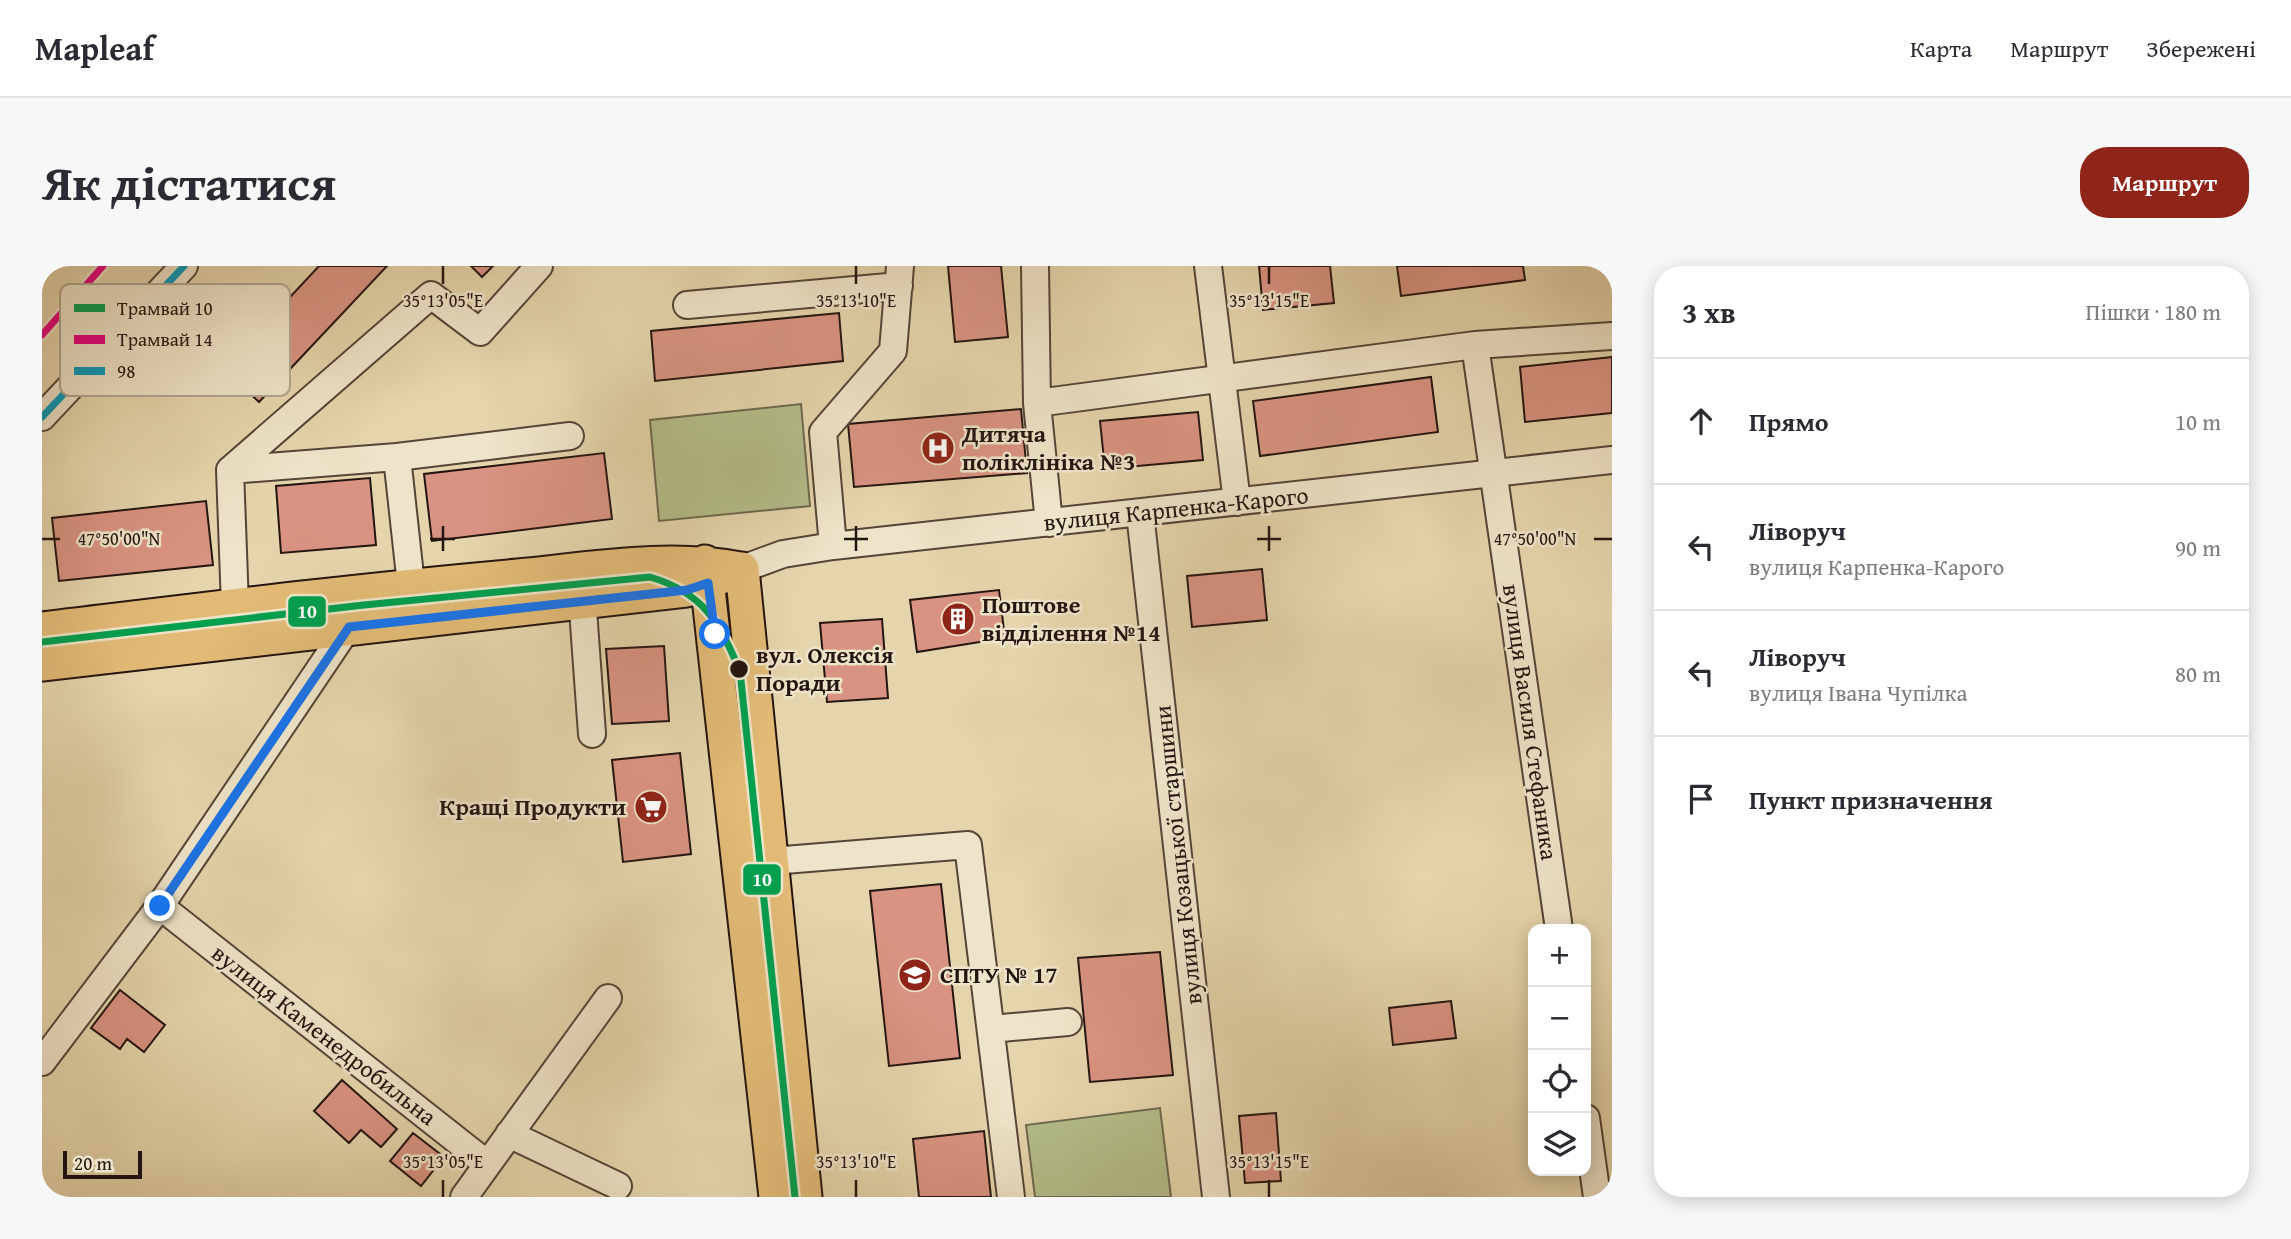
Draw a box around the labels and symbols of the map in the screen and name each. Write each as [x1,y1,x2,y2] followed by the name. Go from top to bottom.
[60,284,290,396] legend
[403,287,483,314] text: 35°13'05"E
[816,287,896,314] text: 35°13'10"E
[1229,287,1309,314] text: 35°13'15"E
[117,294,213,322] text: Трамвай 10
[117,325,213,353] text: Трамвай 14
[117,357,135,385] text: 98
[961,416,1135,479] place label: Дитяча поліклініка №3
[919,429,957,467] hospital icon: Дитяча поліклініка №3
[1042,477,1310,540] street label: вулиця Карпенка-Карого
[78,525,161,552] text: 47°50'00"N
[1494,525,1577,552] text: 47°50'00"N
[1494,582,1567,863] street label: вулиця Василя Стефаника
[982,587,1161,650] place label: Поштове відділення №14
[287,595,327,628] line badge: 10
[297,597,317,625] text: 10
[939,600,977,638] building icon: Поштове відділення №14
[699,618,730,649] route start
[756,637,894,700] place label: вул. Олексія Поради
[728,658,750,680] marker: вул. Олексія Поради
[1144,704,1211,1007] street label: вулиця Козацької старшини
[632,788,670,826] supermarket icon: Кращі Продукти
[439,789,626,824] place label: Кращі Продукти
[742,863,782,896] line badge: 10
[752,865,772,893] text: 10
[144,890,175,921] route end
[204,936,445,1134] street label: вулиця Каменедробильна
[896,956,934,994] school or university icon: СПТУ № 17
[940,957,1058,992] place label: СПТУ № 17
[63,1148,142,1180] scale bar
[403,1148,483,1175] text: 35°13'05"E
[816,1148,896,1175] text: 35°13'10"E
[1229,1148,1309,1175] text: 35°13'15"E

